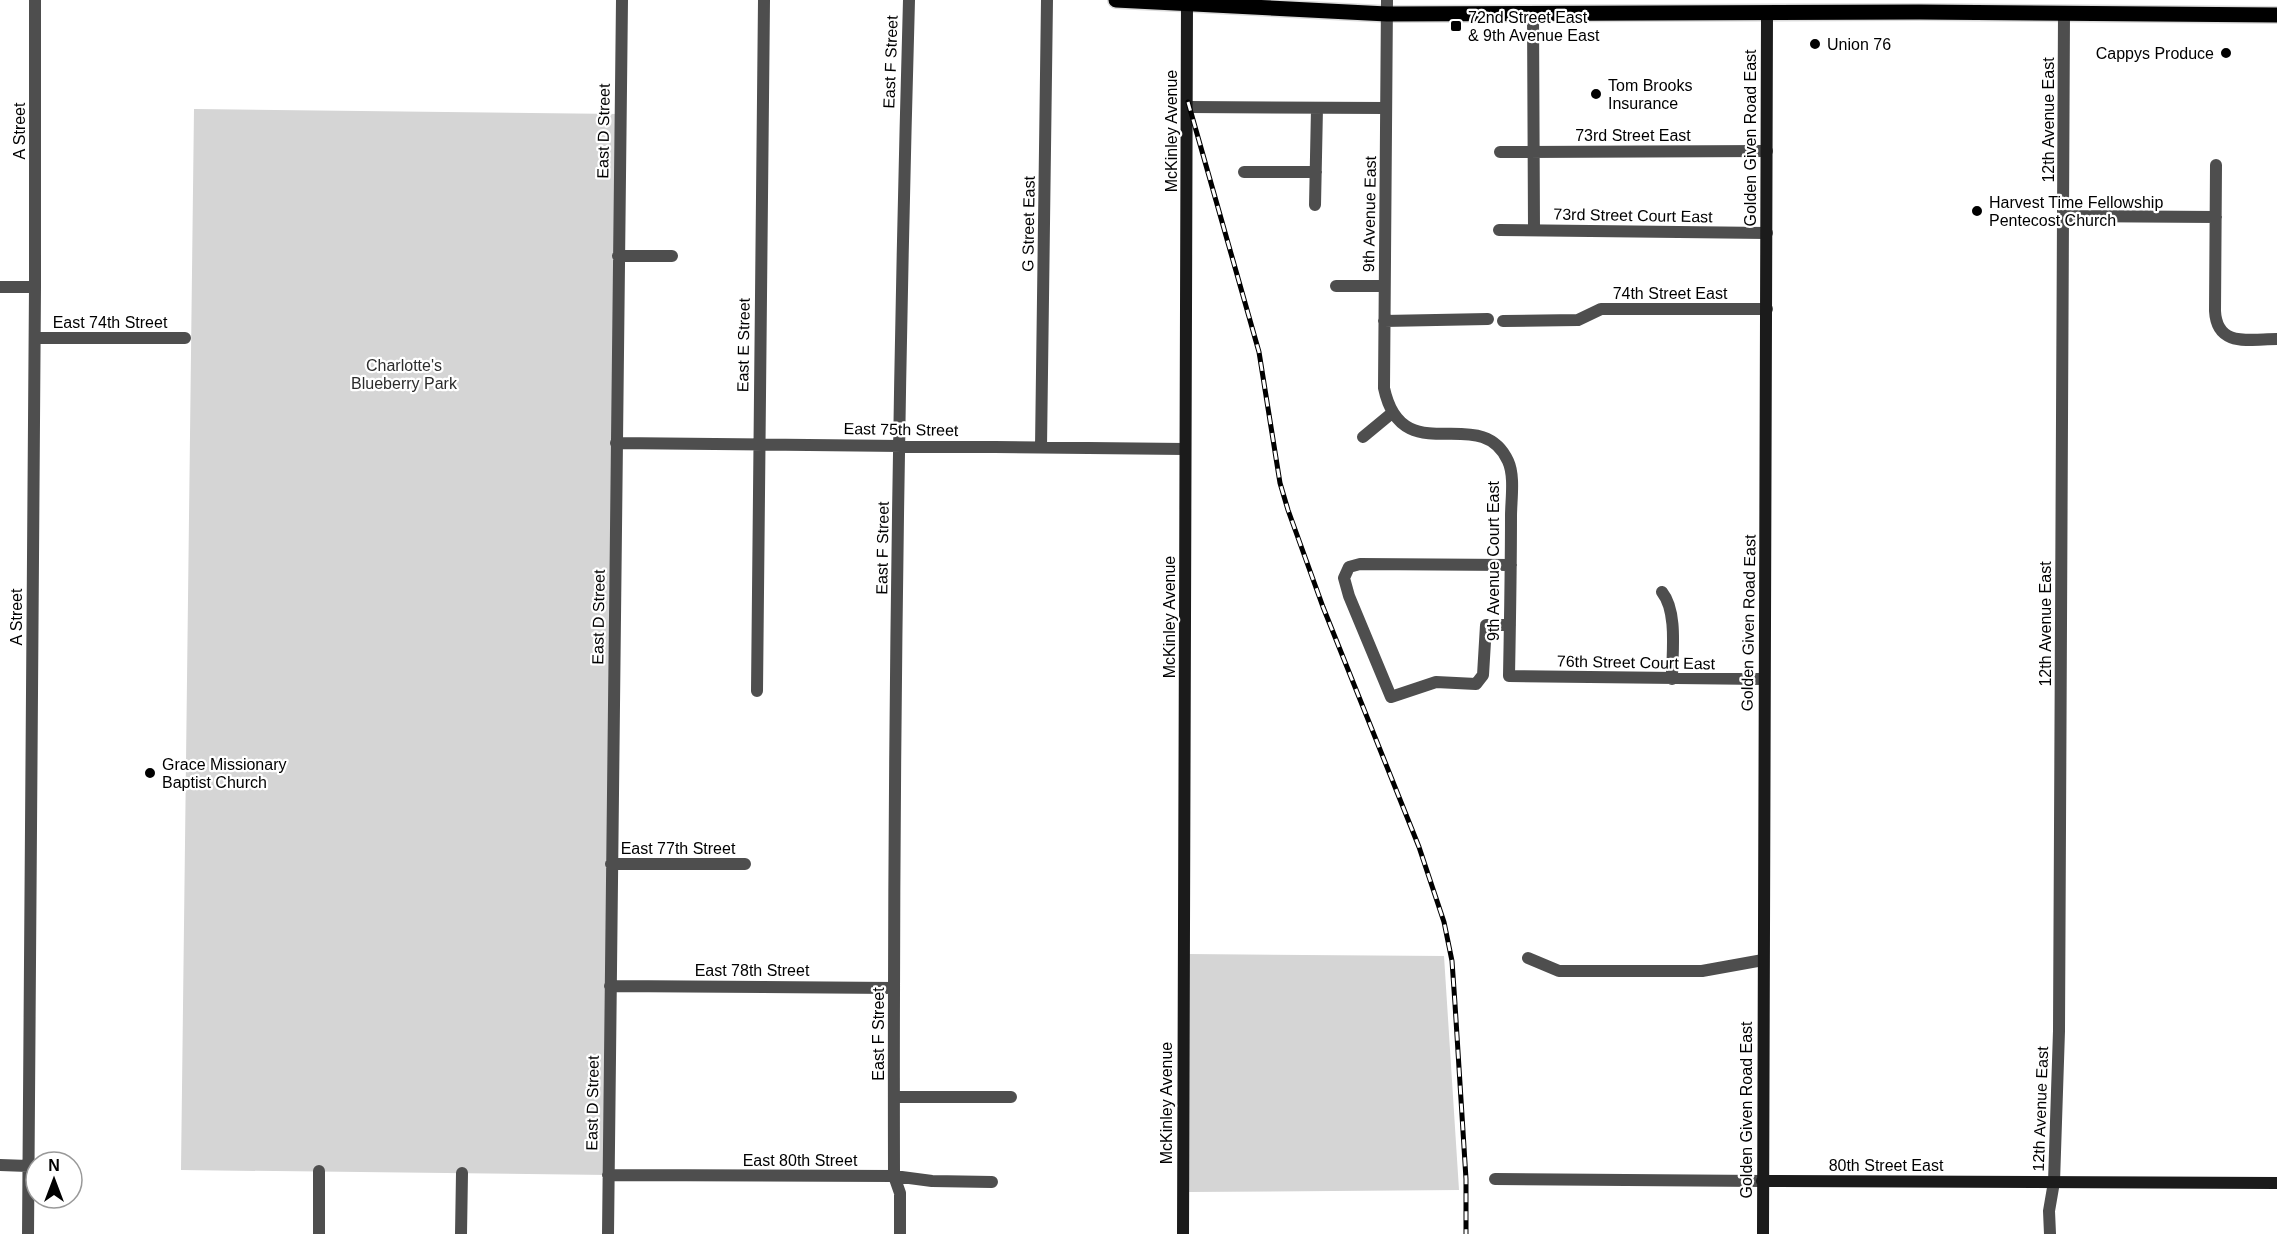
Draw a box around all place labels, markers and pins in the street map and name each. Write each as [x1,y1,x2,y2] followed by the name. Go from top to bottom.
[1468,9,1600,44] place label: 72nd Street East & 9th Avenue East
[1449,19,1463,33] marker: 72nd Street East & 9th Avenue East
[1827,36,1891,53] place label: Union 76
[1808,37,1822,51] marker: Union 76
[2096,45,2214,62] place label: Cappys Produce
[2219,46,2233,60] marker: Cappys Produce
[1608,77,1692,112] place label: Tom Brooks Insurance
[1589,87,1603,101] marker: Tom Brooks Insurance
[1989,194,2163,229] place label: Harvest Time Fellowship Pentecost Church
[1970,204,1984,218] marker: Harvest Time Fellowship Pentecost Church
[162,756,286,791] place label: Grace Missionary Baptist Church
[143,766,157,780] marker: Grace Missionary Baptist Church

